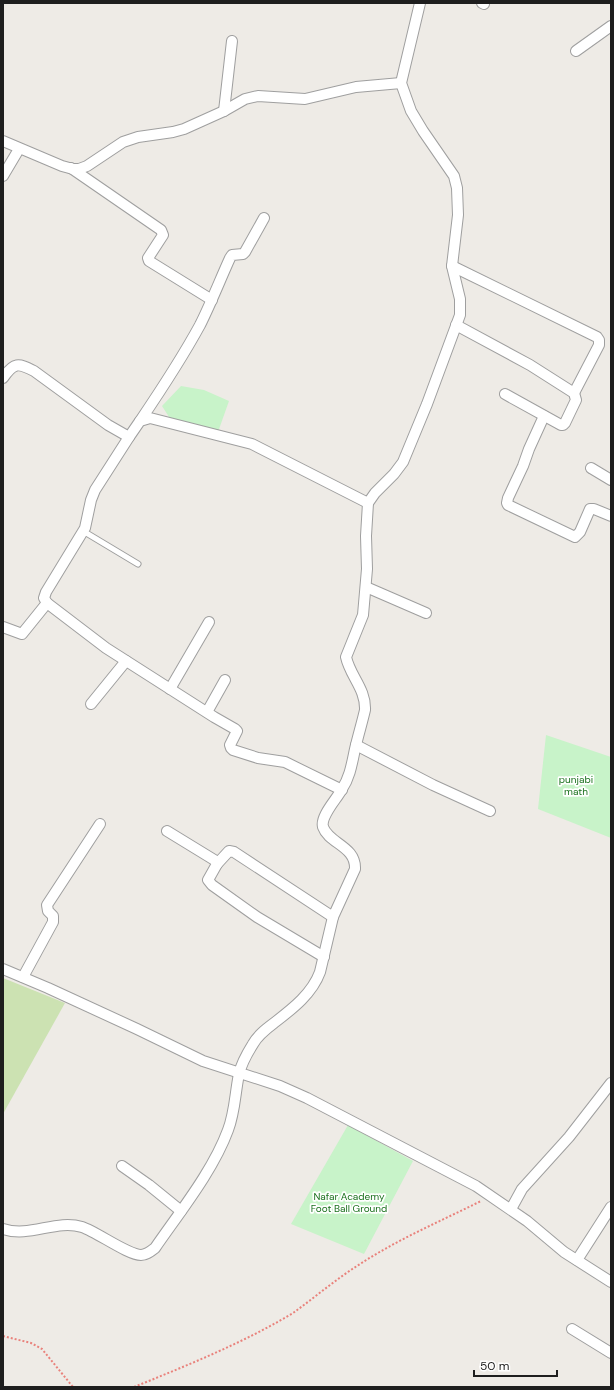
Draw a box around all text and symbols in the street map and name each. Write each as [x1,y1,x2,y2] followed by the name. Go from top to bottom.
[559,773,593,798] park label: punjabi math
[311,1190,387,1215] park label: Nafar Academy Foot Ball Ground
[474,1352,557,1378] scale bar
[480,1358,509,1374] text: 50 m

